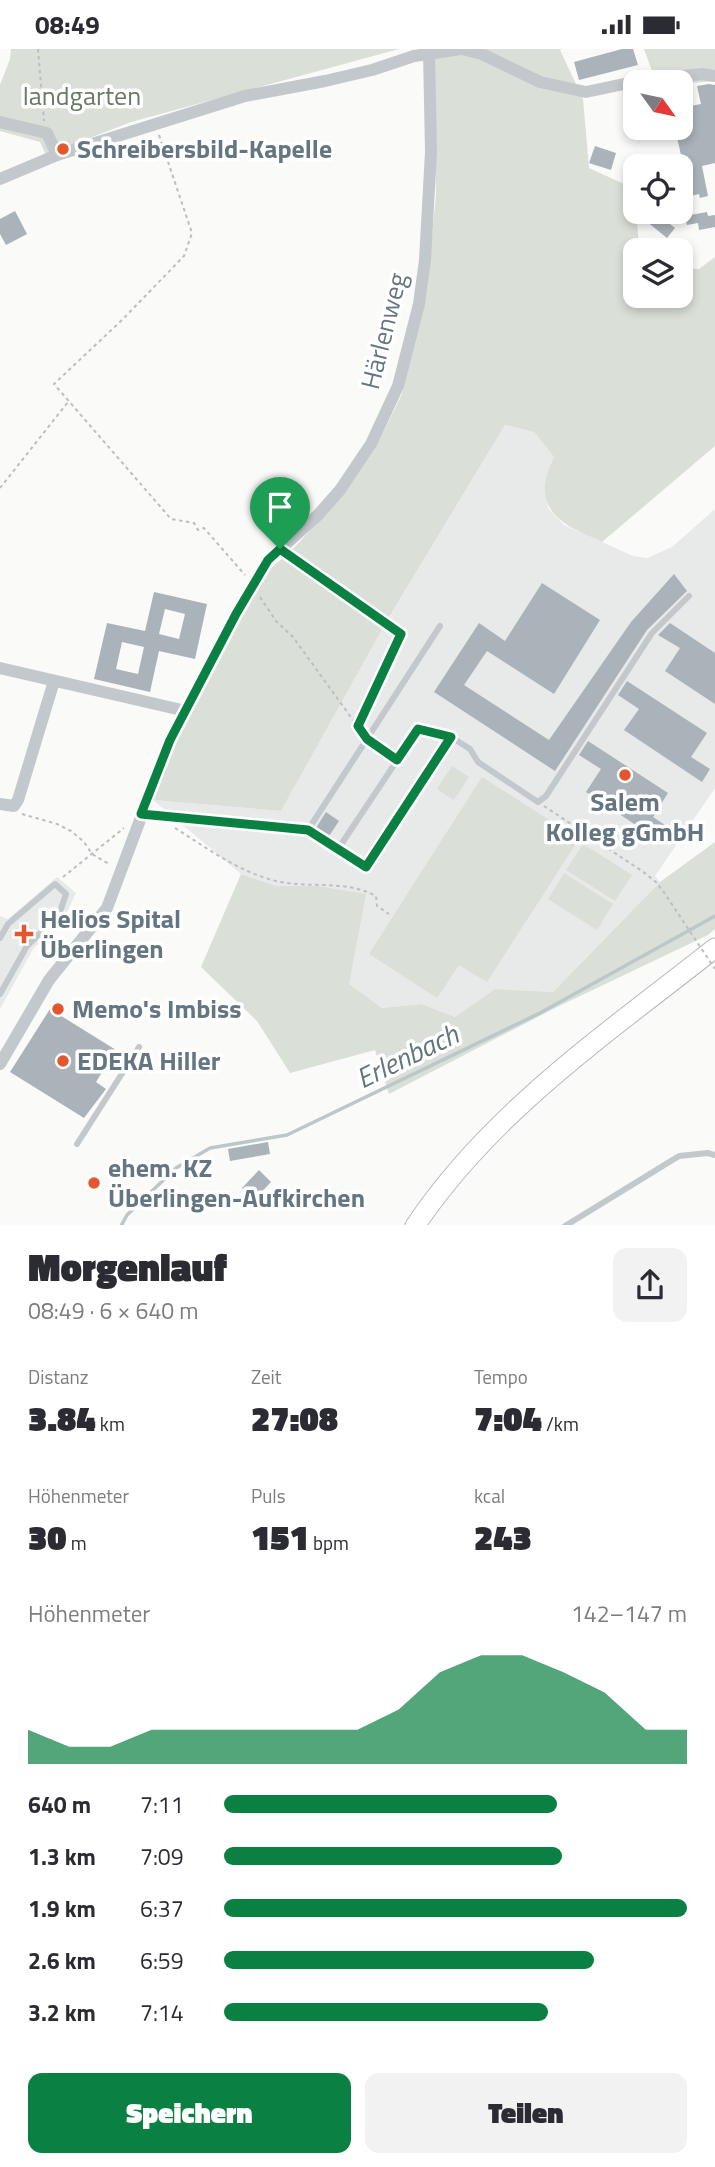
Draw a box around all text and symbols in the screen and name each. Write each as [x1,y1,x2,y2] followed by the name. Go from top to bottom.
[35,5,100,44] text: 08:49
[623,70,693,140] north arrow
[623,70,693,308] map controls
[23,76,141,115] park label: landgarten
[77,129,332,168] place label: Schreibersbild-Kapelle
[55,141,71,157] marker: Schreibersbild-Kapelle
[623,154,693,224] button: locate
[623,238,693,308] button: layers
[350,269,417,393] street label: Härlenweg
[250,477,310,549] pin
[261,488,299,526] icon: arrive
[617,767,633,783] marker: Salem Kolleg gGmbH
[546,782,704,851] place label: Salem Kolleg gGmbH
[40,899,181,968] place label: Helios Spital Überlingen
[14,924,34,944] marker: Helios Spital Überlingen
[72,989,242,1028] place label: Memo's Imbiss
[50,1001,66,1017] marker: Memo's Imbiss
[348,1012,466,1099] water label: Erlenbach
[77,1041,221,1080] place label: EDEKA Hiller
[55,1053,71,1069] marker: EDEKA Hiller
[108,1148,365,1217] place label: ehem. KZ Überlingen-Aufkirchen
[86,1175,102,1191] marker: ehem. KZ Überlingen-Aufkirchen
[28,1238,227,1296] text: Morgenlauf
[613,1248,687,1322] button: share
[28,1293,198,1328] text: 08:49 · 6 × 640 m
[28,1362,88,1391] text: Distanz
[251,1362,281,1391] text: Zeit
[474,1362,528,1391] text: Tempo
[28,1391,96,1445] text: 3.84
[251,1391,338,1445] text: 27:08
[474,1391,542,1445] text: 7:04
[96,1409,125,1438] text: km
[542,1409,579,1438] text: /km
[28,1481,129,1510] text: Höhenmeter
[251,1481,286,1510] text: Puls
[474,1481,505,1510] text: kcal
[28,1510,67,1564] text: 30
[251,1510,309,1564] text: 151
[474,1510,532,1564] text: 243
[67,1528,87,1557] text: m
[309,1528,349,1557] text: bpm
[28,1596,150,1631] text: Höhenmeter
[571,1596,687,1631] text: 142–147 m
[28,1787,91,1822] text: 640 m
[140,1787,184,1822] text: 7:11
[28,1839,96,1874] text: 1.3 km
[140,1839,184,1874] text: 7:09
[28,1891,96,1926] text: 1.9 km
[140,1891,184,1926] text: 6:37
[28,1943,96,1978] text: 2.6 km
[140,1943,184,1978] text: 6:59
[28,1995,96,2030] text: 3.2 km
[140,1995,184,2030] text: 7:14
[28,2073,351,2153] button: Speichern
[365,2073,687,2153] button: Teilen

